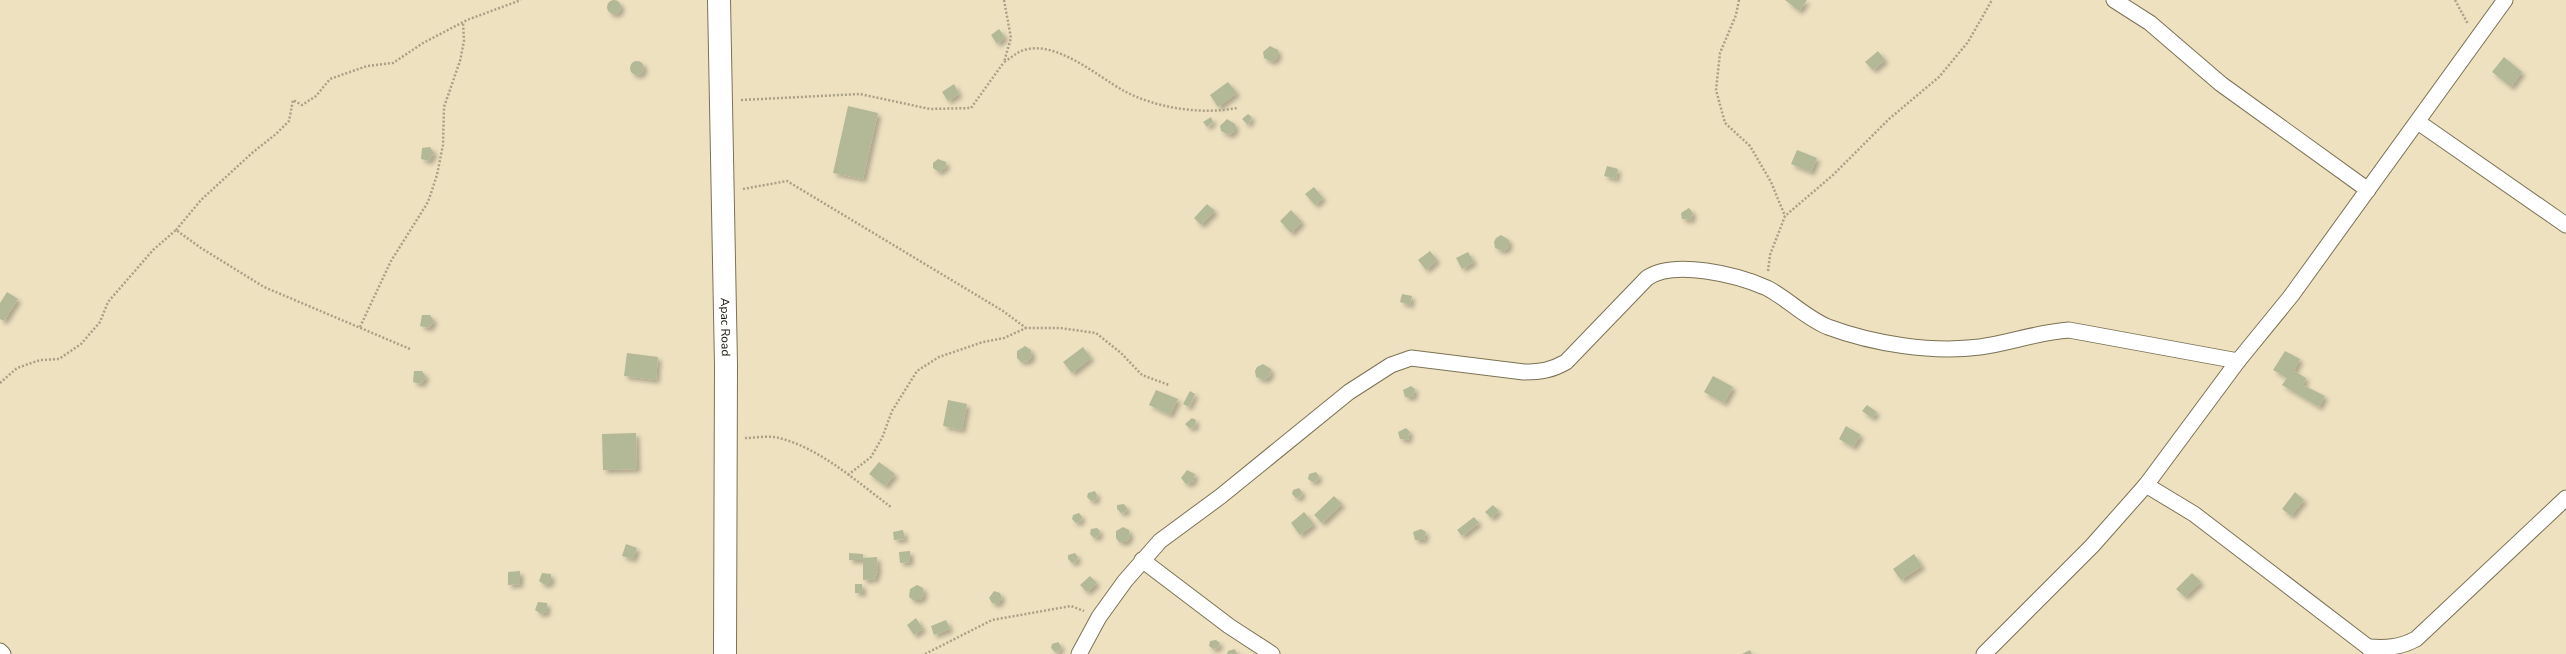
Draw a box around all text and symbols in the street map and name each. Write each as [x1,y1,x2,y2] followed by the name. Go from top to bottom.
[717,297,734,356] street label: Apac Road

